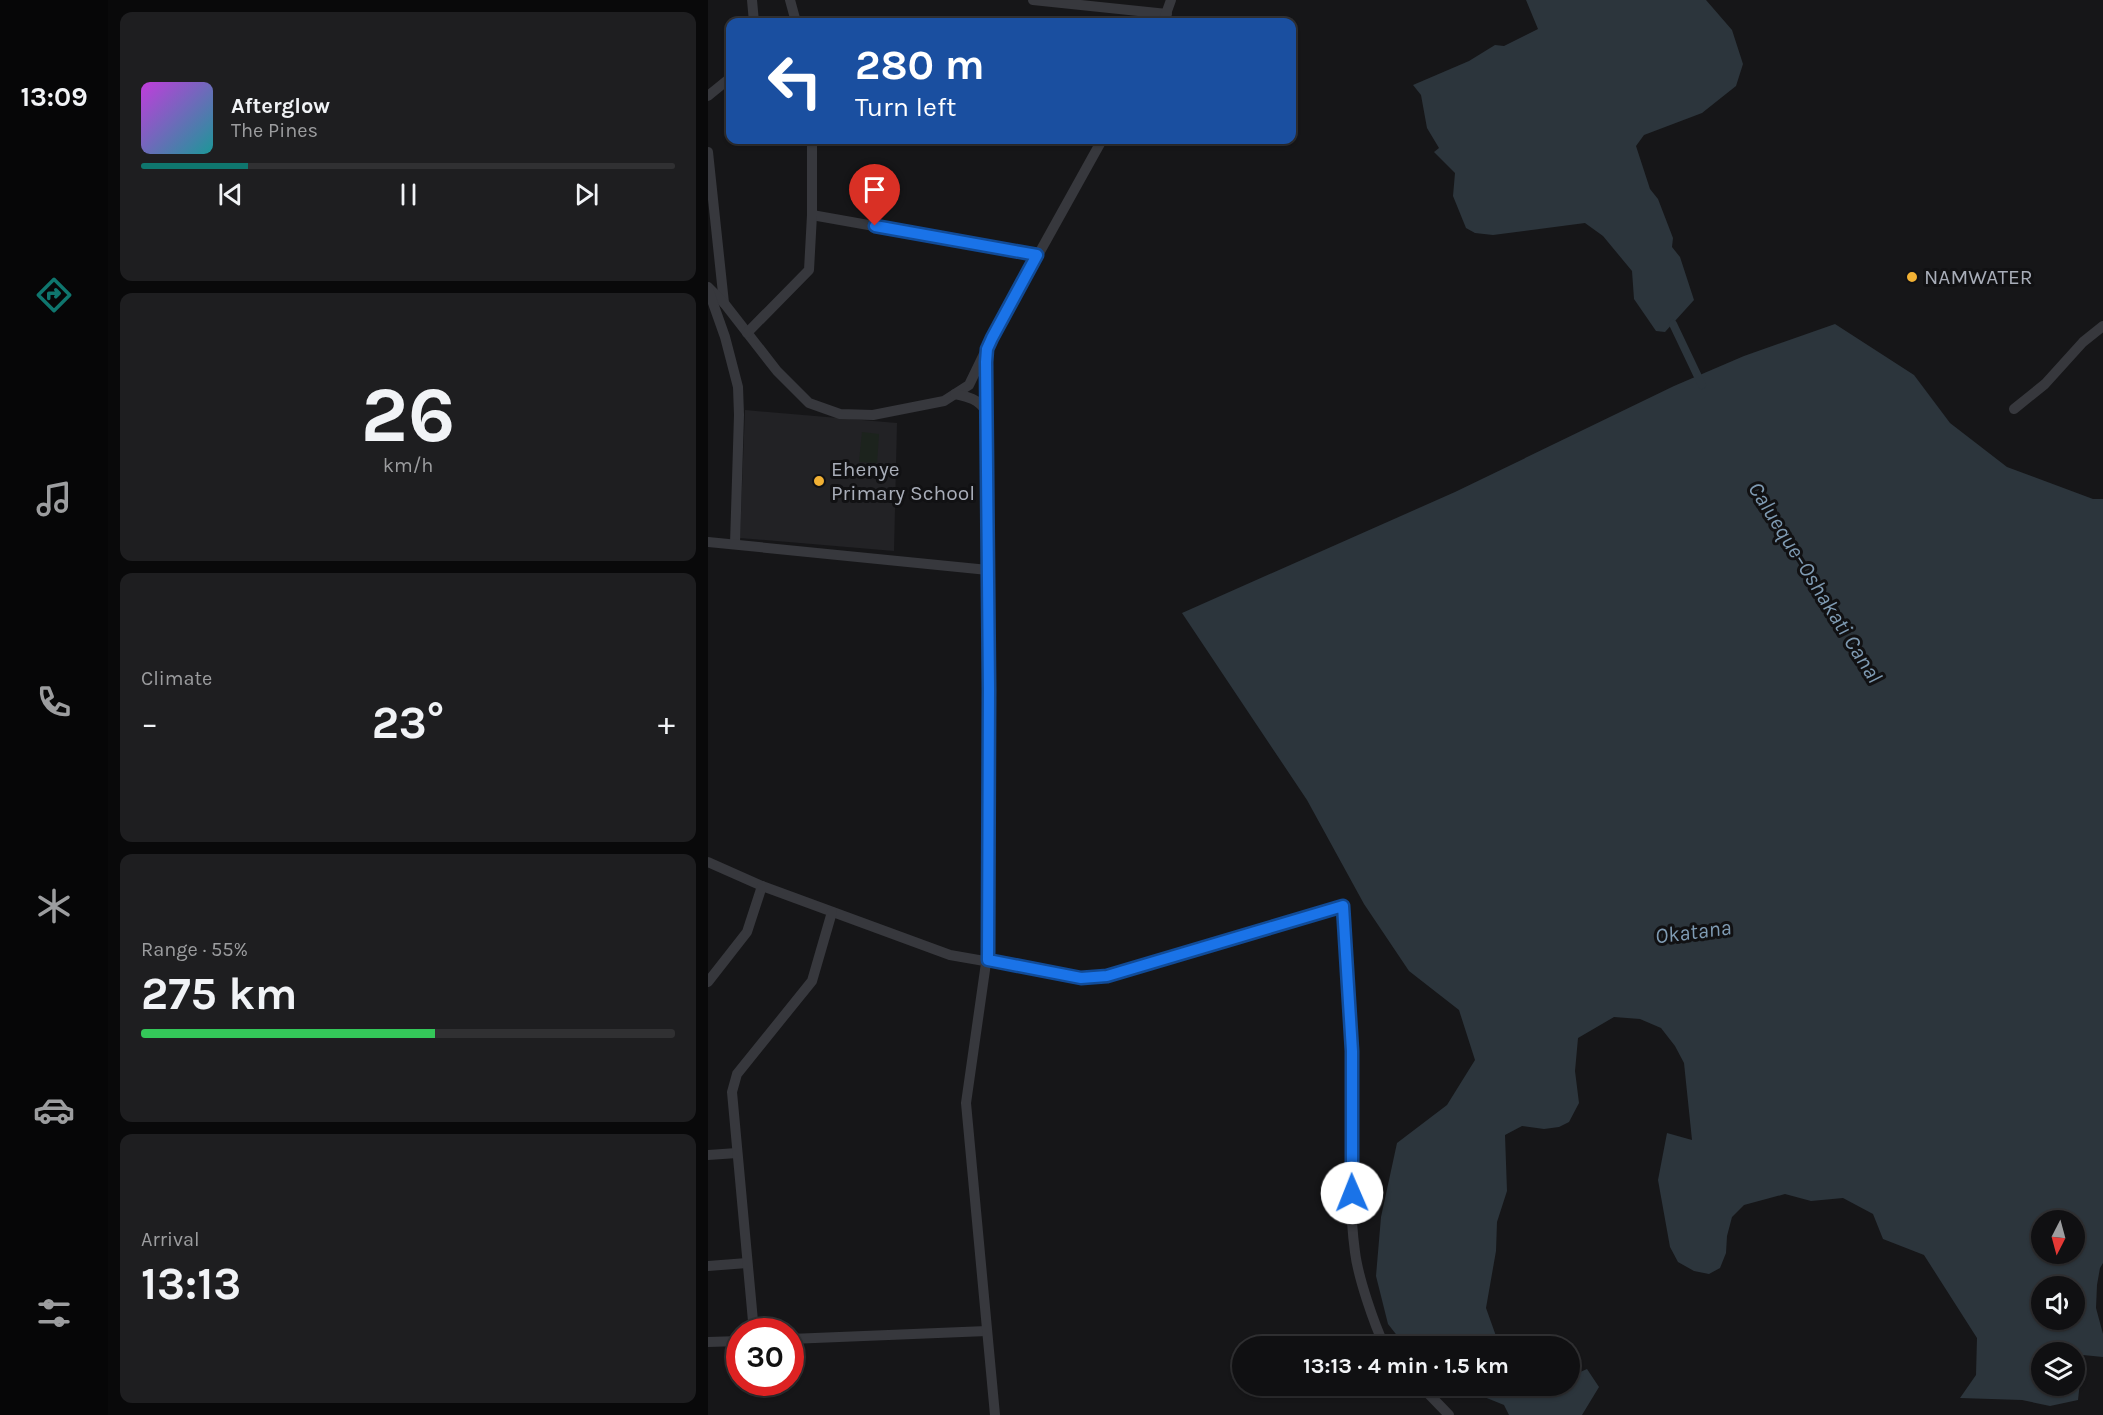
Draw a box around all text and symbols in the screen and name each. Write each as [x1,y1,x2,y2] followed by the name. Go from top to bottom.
[855,40,985,90] text: 280 m
[756,42,834,120] icon: left
[20,81,88,113] text: 13:09
[855,91,956,123] text: Turn left
[231,93,330,119] text: Afterglow
[231,119,318,142] text: The Pines
[849,164,900,226] pin
[858,173,891,206] icon: arrive
[214,178,247,211] icon: previous
[392,178,425,211] icon: pause
[570,178,603,211] icon: next
[1924,265,2033,289] place label: NAMWATER
[1905,270,1919,284] marker: NAMWATER
[33,274,75,316] icon: directions
[361,369,455,461] text: 26
[383,454,433,477] text: km/h
[831,457,975,505] place label: Ehenye Primary School
[812,474,826,488] marker: Ehenye Primary School
[1743,477,1888,688] water label: Calueque–Oshakati Canal
[33,478,75,520] icon: music
[141,667,212,690] text: Climate
[33,681,75,723] icon: phone
[372,697,444,749] text: 23°
[141,704,158,742] text: −
[658,704,675,742] text: +
[33,885,75,927] icon: climate
[1654,914,1733,950] water label: Okatana
[141,938,248,961] text: Range · 55%
[141,968,298,1020] text: 275 km
[33,1089,75,1131] icon: car
[1320,1161,1384,1225] position arrow
[2031,1210,2085,1264] north arrow
[2031,1210,2085,1396] map controls
[141,1228,200,1251] text: Arrival
[141,1258,241,1310] text: 13:13
[2031,1276,2085,1330] button: sound
[33,1292,75,1334] icon: filters
[726,1318,804,1396] speed limit sign: 30
[2031,1342,2085,1396] button: layers
[1303,1353,1509,1379] text: 13:13 · 4 min · 1.5 km

